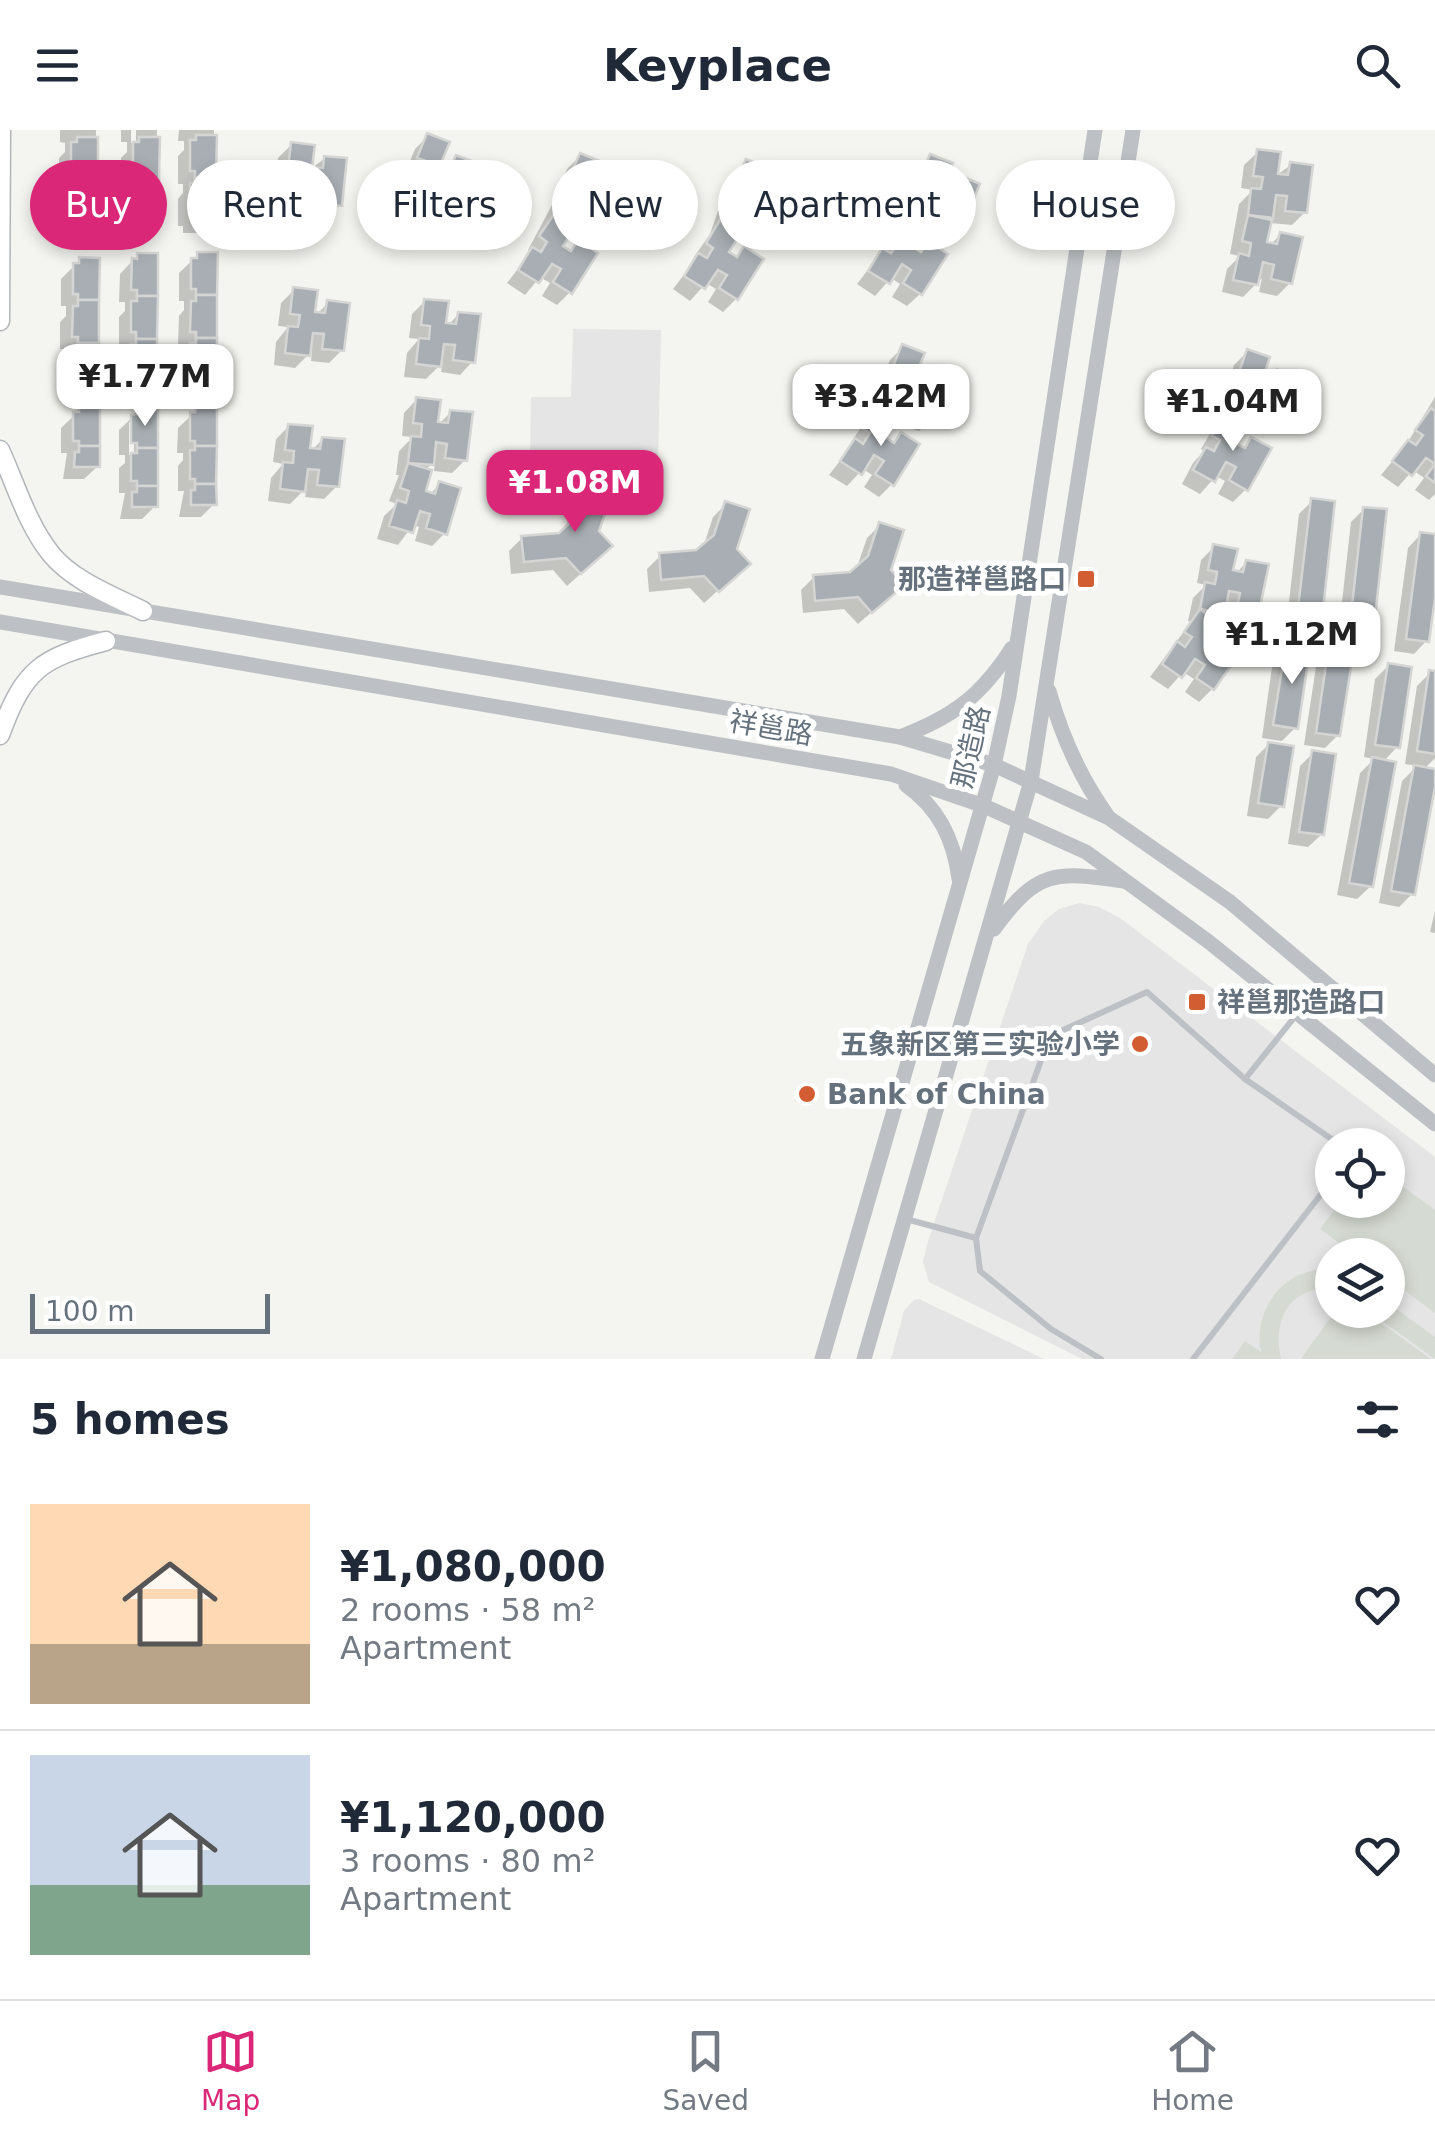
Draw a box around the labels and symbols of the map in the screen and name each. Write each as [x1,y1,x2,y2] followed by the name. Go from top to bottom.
[64,344,226,429] pin: ¥1.77M
[800,364,962,449] pin: ¥3.42M
[1152,369,1314,454] pin: ¥1.04M
[494,450,656,535] pin: ¥1.08M
[898,563,1066,596] place label: 那造祥邕路口
[1075,568,1097,590] marker: 那造祥邕路口
[1211,602,1373,687] pin: ¥1.12M
[945,702,997,792] street label: 那造路
[727,704,815,752] street label: 祥邕路
[1217,986,1385,1019] place label: 祥邕那造路口
[1186,991,1208,1013] marker: 祥邕那造路口
[840,1028,1120,1061] place label: 五象新区第三实验小学
[1129,1033,1151,1055] marker: 五象新区第三实验小学
[827,1078,1046,1111] place label: Bank of China
[796,1083,818,1105] marker: Bank of China
[30,1289,270,1334] scale bar

